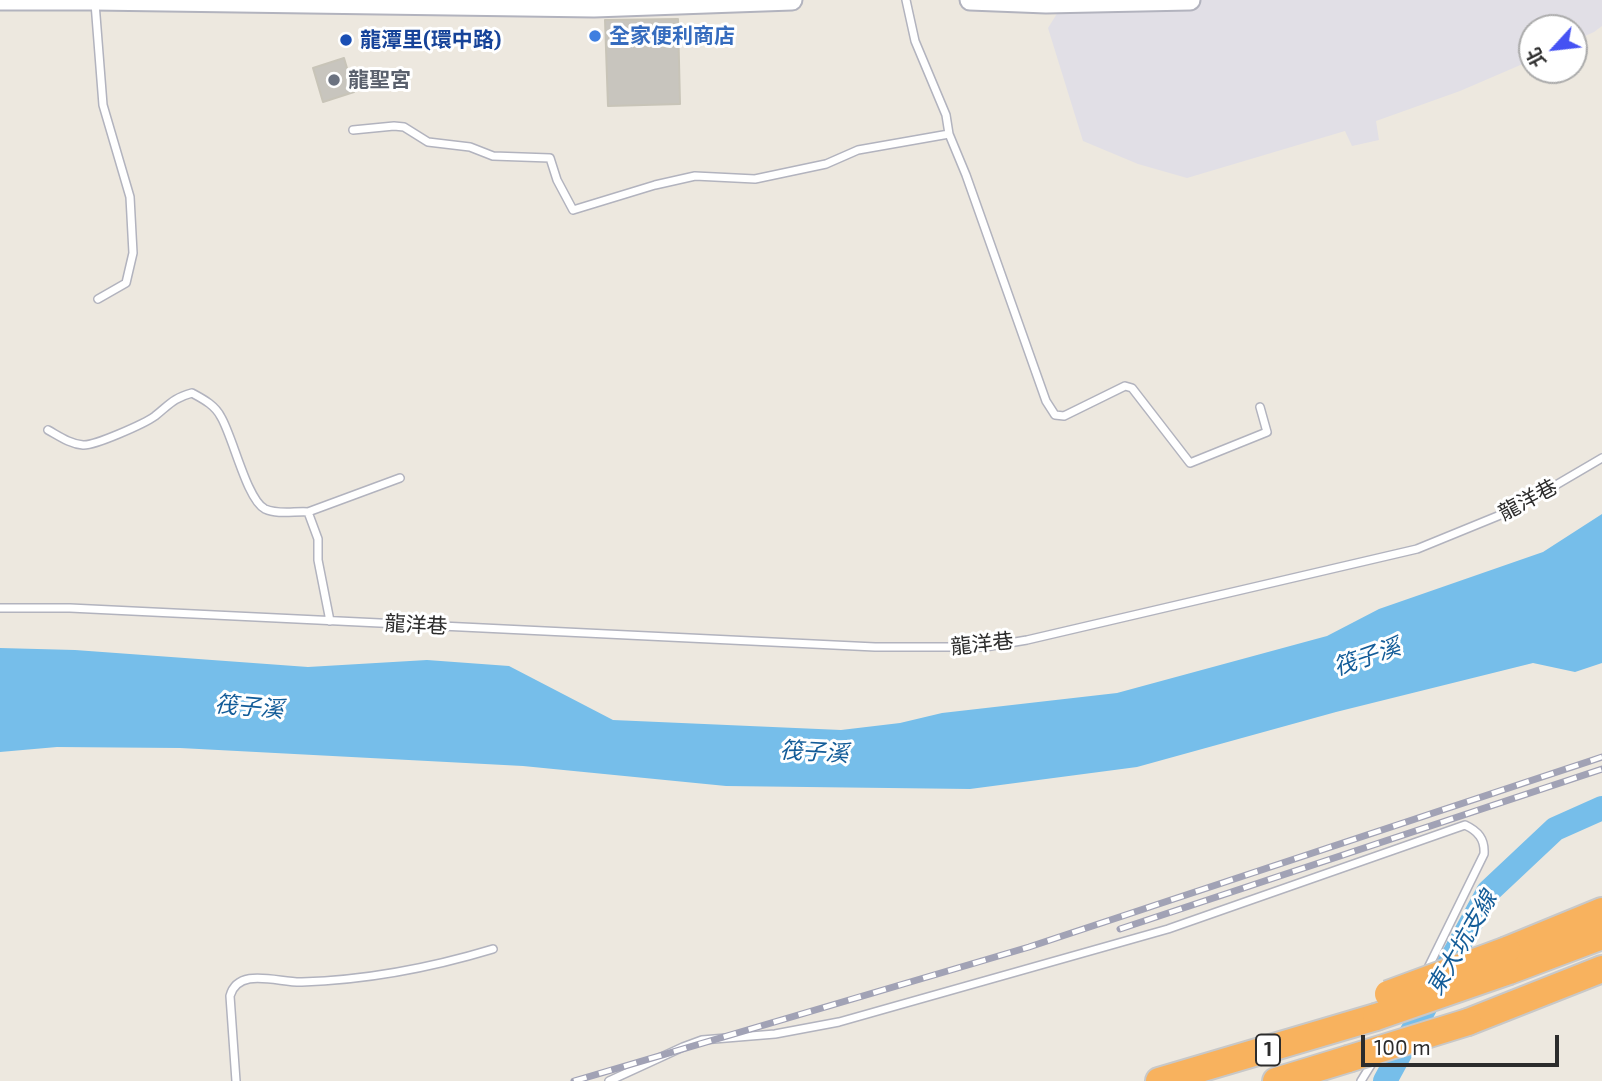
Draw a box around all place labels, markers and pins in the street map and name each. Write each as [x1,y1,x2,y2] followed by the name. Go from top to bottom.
[609,23,735,49] place label: 全家便利商店
[360,27,501,53] place label: 龍潭里(環中路)
[587,28,603,44] marker: 全家便利商店
[338,32,354,48] marker: 龍潭里(環中路)
[348,67,411,93] place label: 龍聖宮
[326,72,342,88] marker: 龍聖宮

